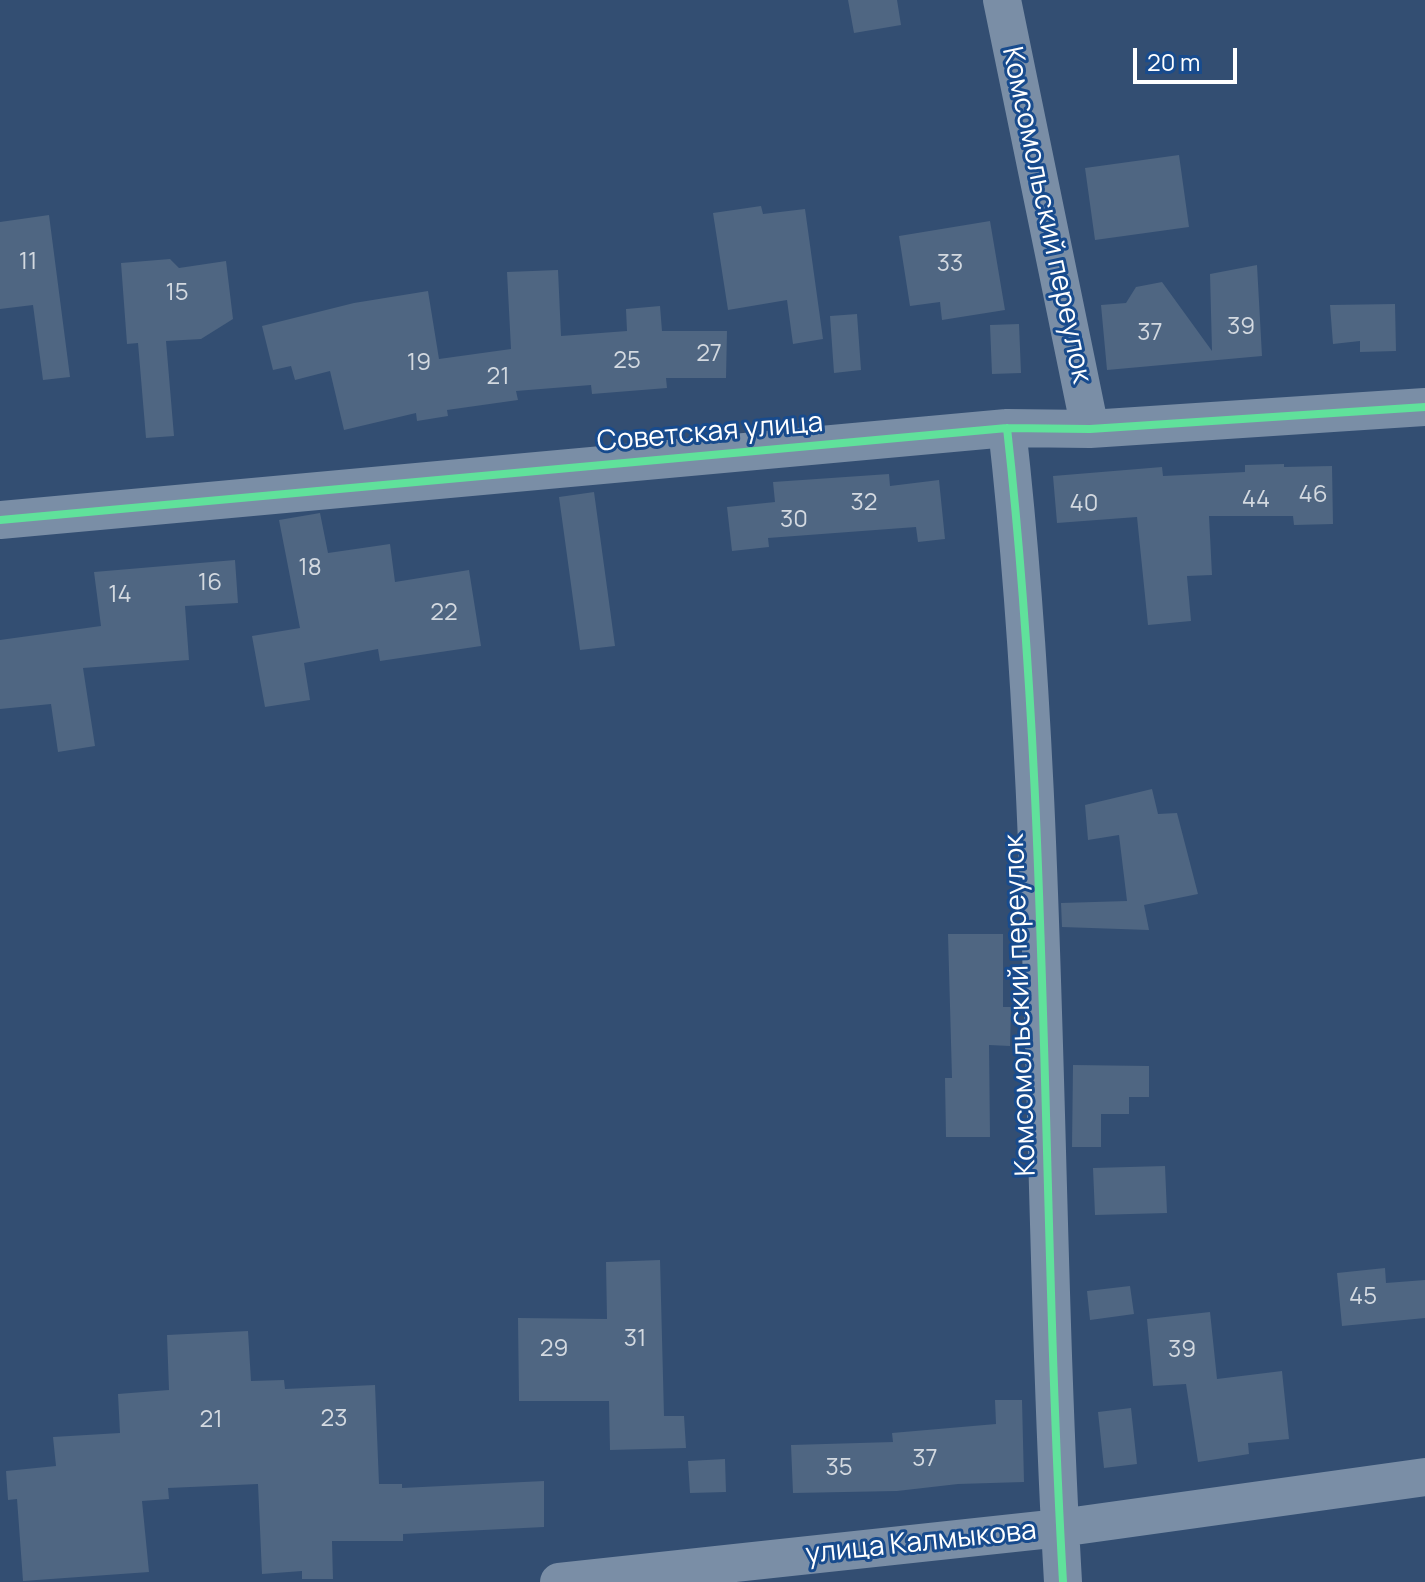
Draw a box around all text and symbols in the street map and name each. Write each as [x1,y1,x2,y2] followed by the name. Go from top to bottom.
[1137,32,1241,82] scale bar
[994,44,1098,386] street label: Комсомольский переулок
[1147,45,1200,78] text: 20 m
[19,248,37,276] house number: 11
[937,250,963,278] house number: 33
[165,279,189,307] house number: 15
[1227,313,1255,341] house number: 39
[1137,319,1163,347] house number: 37
[696,340,722,368] house number: 27
[613,347,641,375] house number: 25
[407,349,431,377] house number: 19
[486,363,510,391] house number: 21
[596,406,824,460] street label: Советская улица
[1298,481,1328,509] house number: 46
[1242,486,1270,514] house number: 44
[851,489,877,517] house number: 32
[1070,490,1098,518] house number: 40
[780,506,808,534] house number: 30
[298,554,322,582] house number: 18
[198,569,222,597] house number: 16
[108,581,132,609] house number: 14
[430,599,458,627] house number: 22
[998,833,1044,1177] street label: Комсомольский переулок
[1349,1283,1377,1311] house number: 45
[624,1325,646,1353] house number: 31
[540,1335,568,1363] house number: 29
[1168,1336,1196,1364] house number: 39
[321,1405,347,1433] house number: 23
[199,1406,223,1434] house number: 21
[912,1445,938,1473] house number: 37
[825,1454,853,1482] house number: 35
[804,1514,1038,1572] street label: улица Калмыкова

